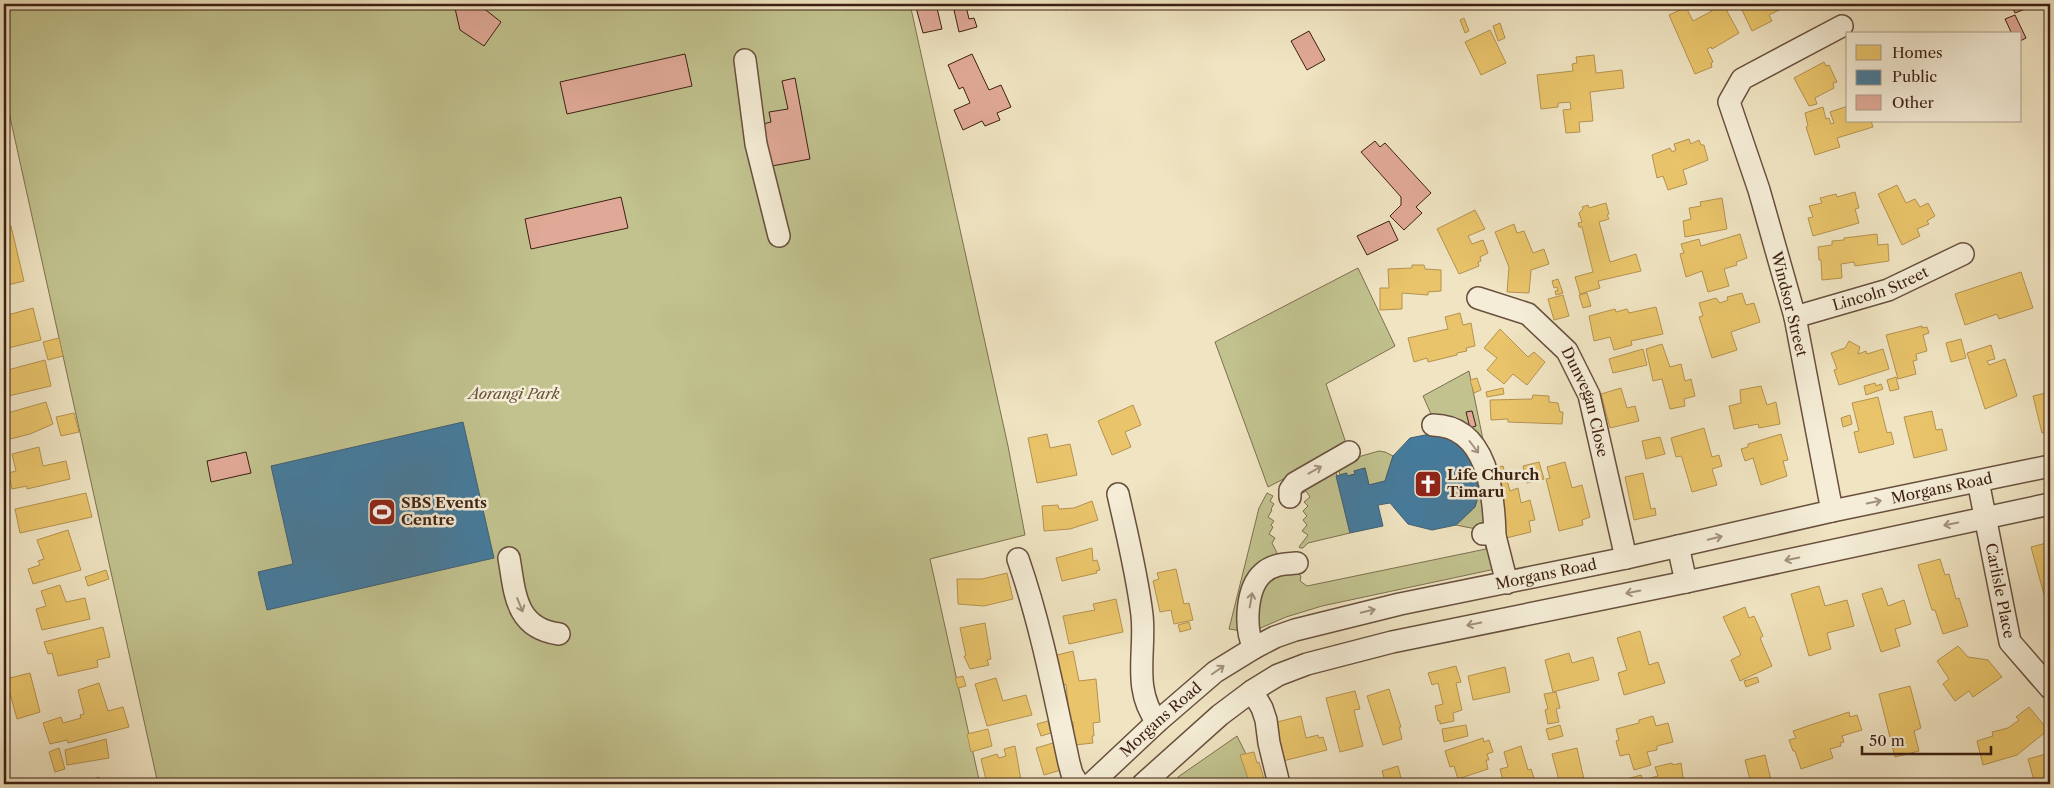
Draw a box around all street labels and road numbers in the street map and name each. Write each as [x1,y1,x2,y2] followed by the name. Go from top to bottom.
[1767,248,1812,359] street label: Windsor Street
[1830,262,1932,315] street label: Lincoln Street
[1558,344,1613,459] street label: Dunvegan Close
[1889,468,1994,508] street label: Morgans Road
[1982,541,2019,640] street label: Carlisle Place
[1494,554,1598,593] street label: Morgans Road
[1116,678,1205,761] street label: Morgans Road

